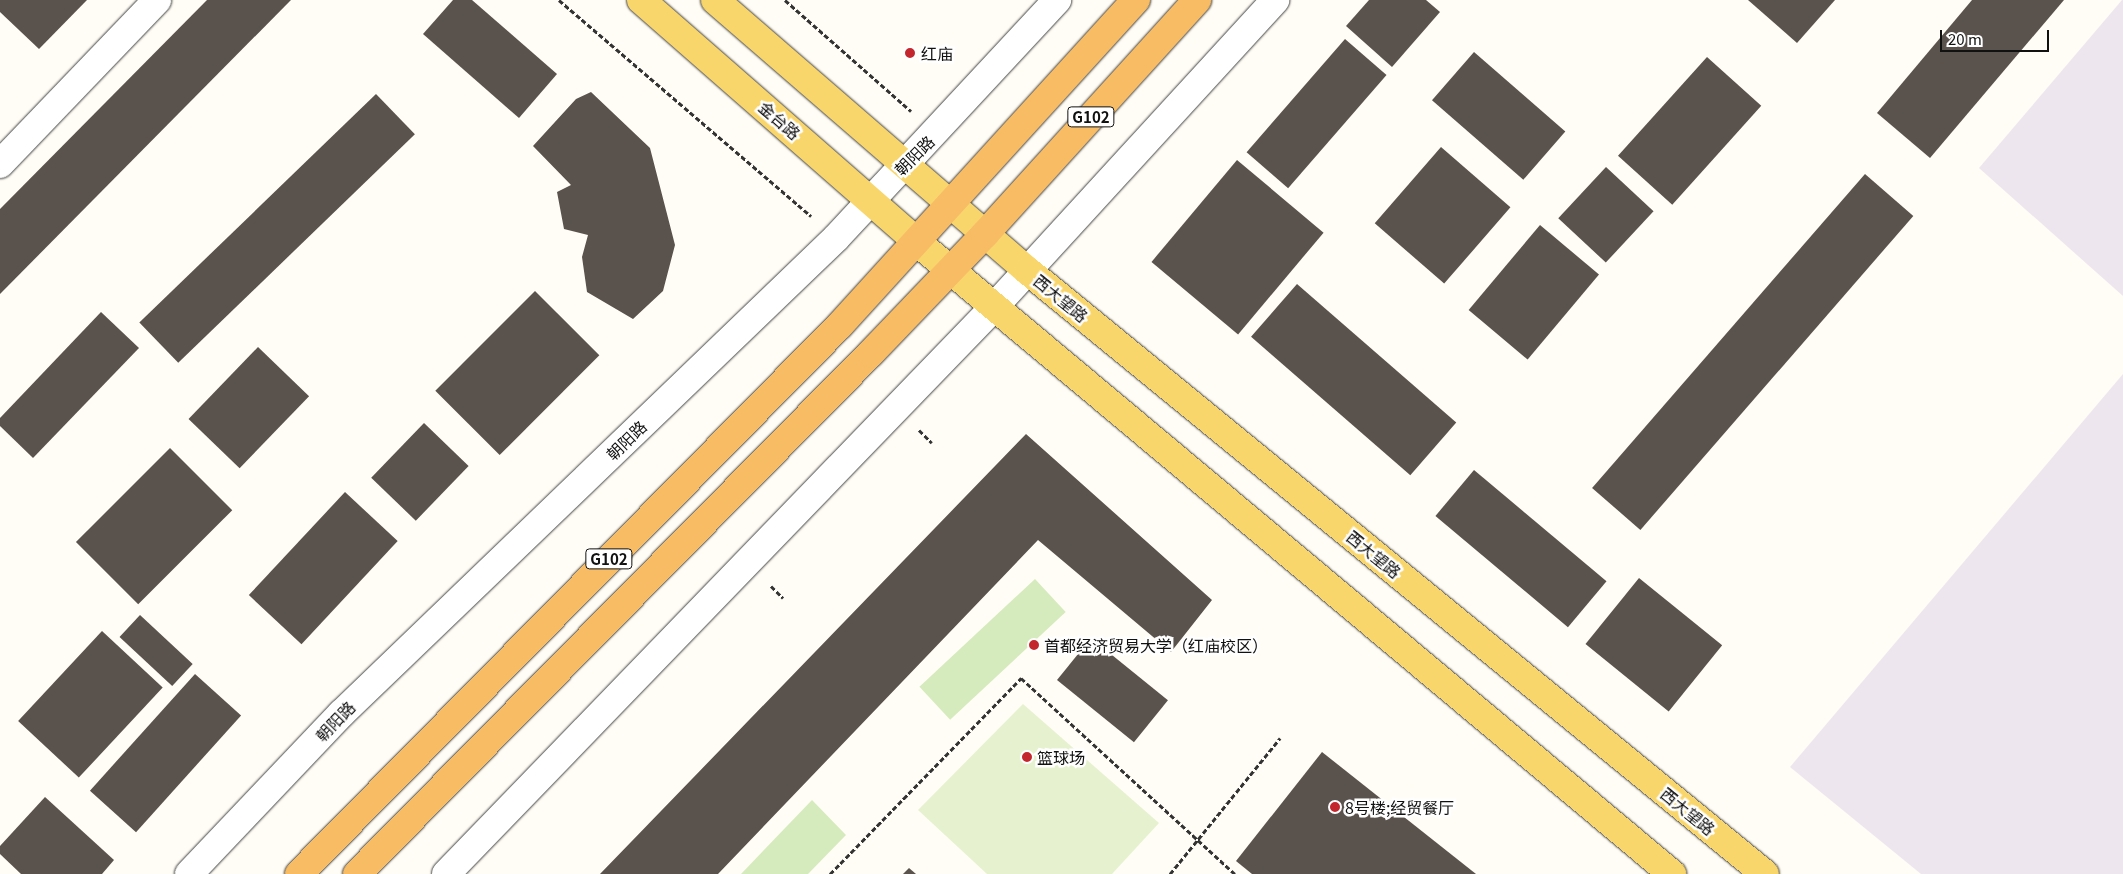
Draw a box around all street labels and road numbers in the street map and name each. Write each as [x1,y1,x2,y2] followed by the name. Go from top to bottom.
[756,97,804,143] street label: 金台路
[1067,104,1115,130] road number: G102
[890,131,938,179] street label: 朝阳路
[1030,270,1092,326] street label: 西大望路
[602,416,650,464] street label: 朝阳路
[1343,526,1405,582] street label: 西大望路
[585,546,633,572] road number: G102
[311,697,359,745] street label: 朝阳路
[1657,783,1719,839] street label: 西大望路

